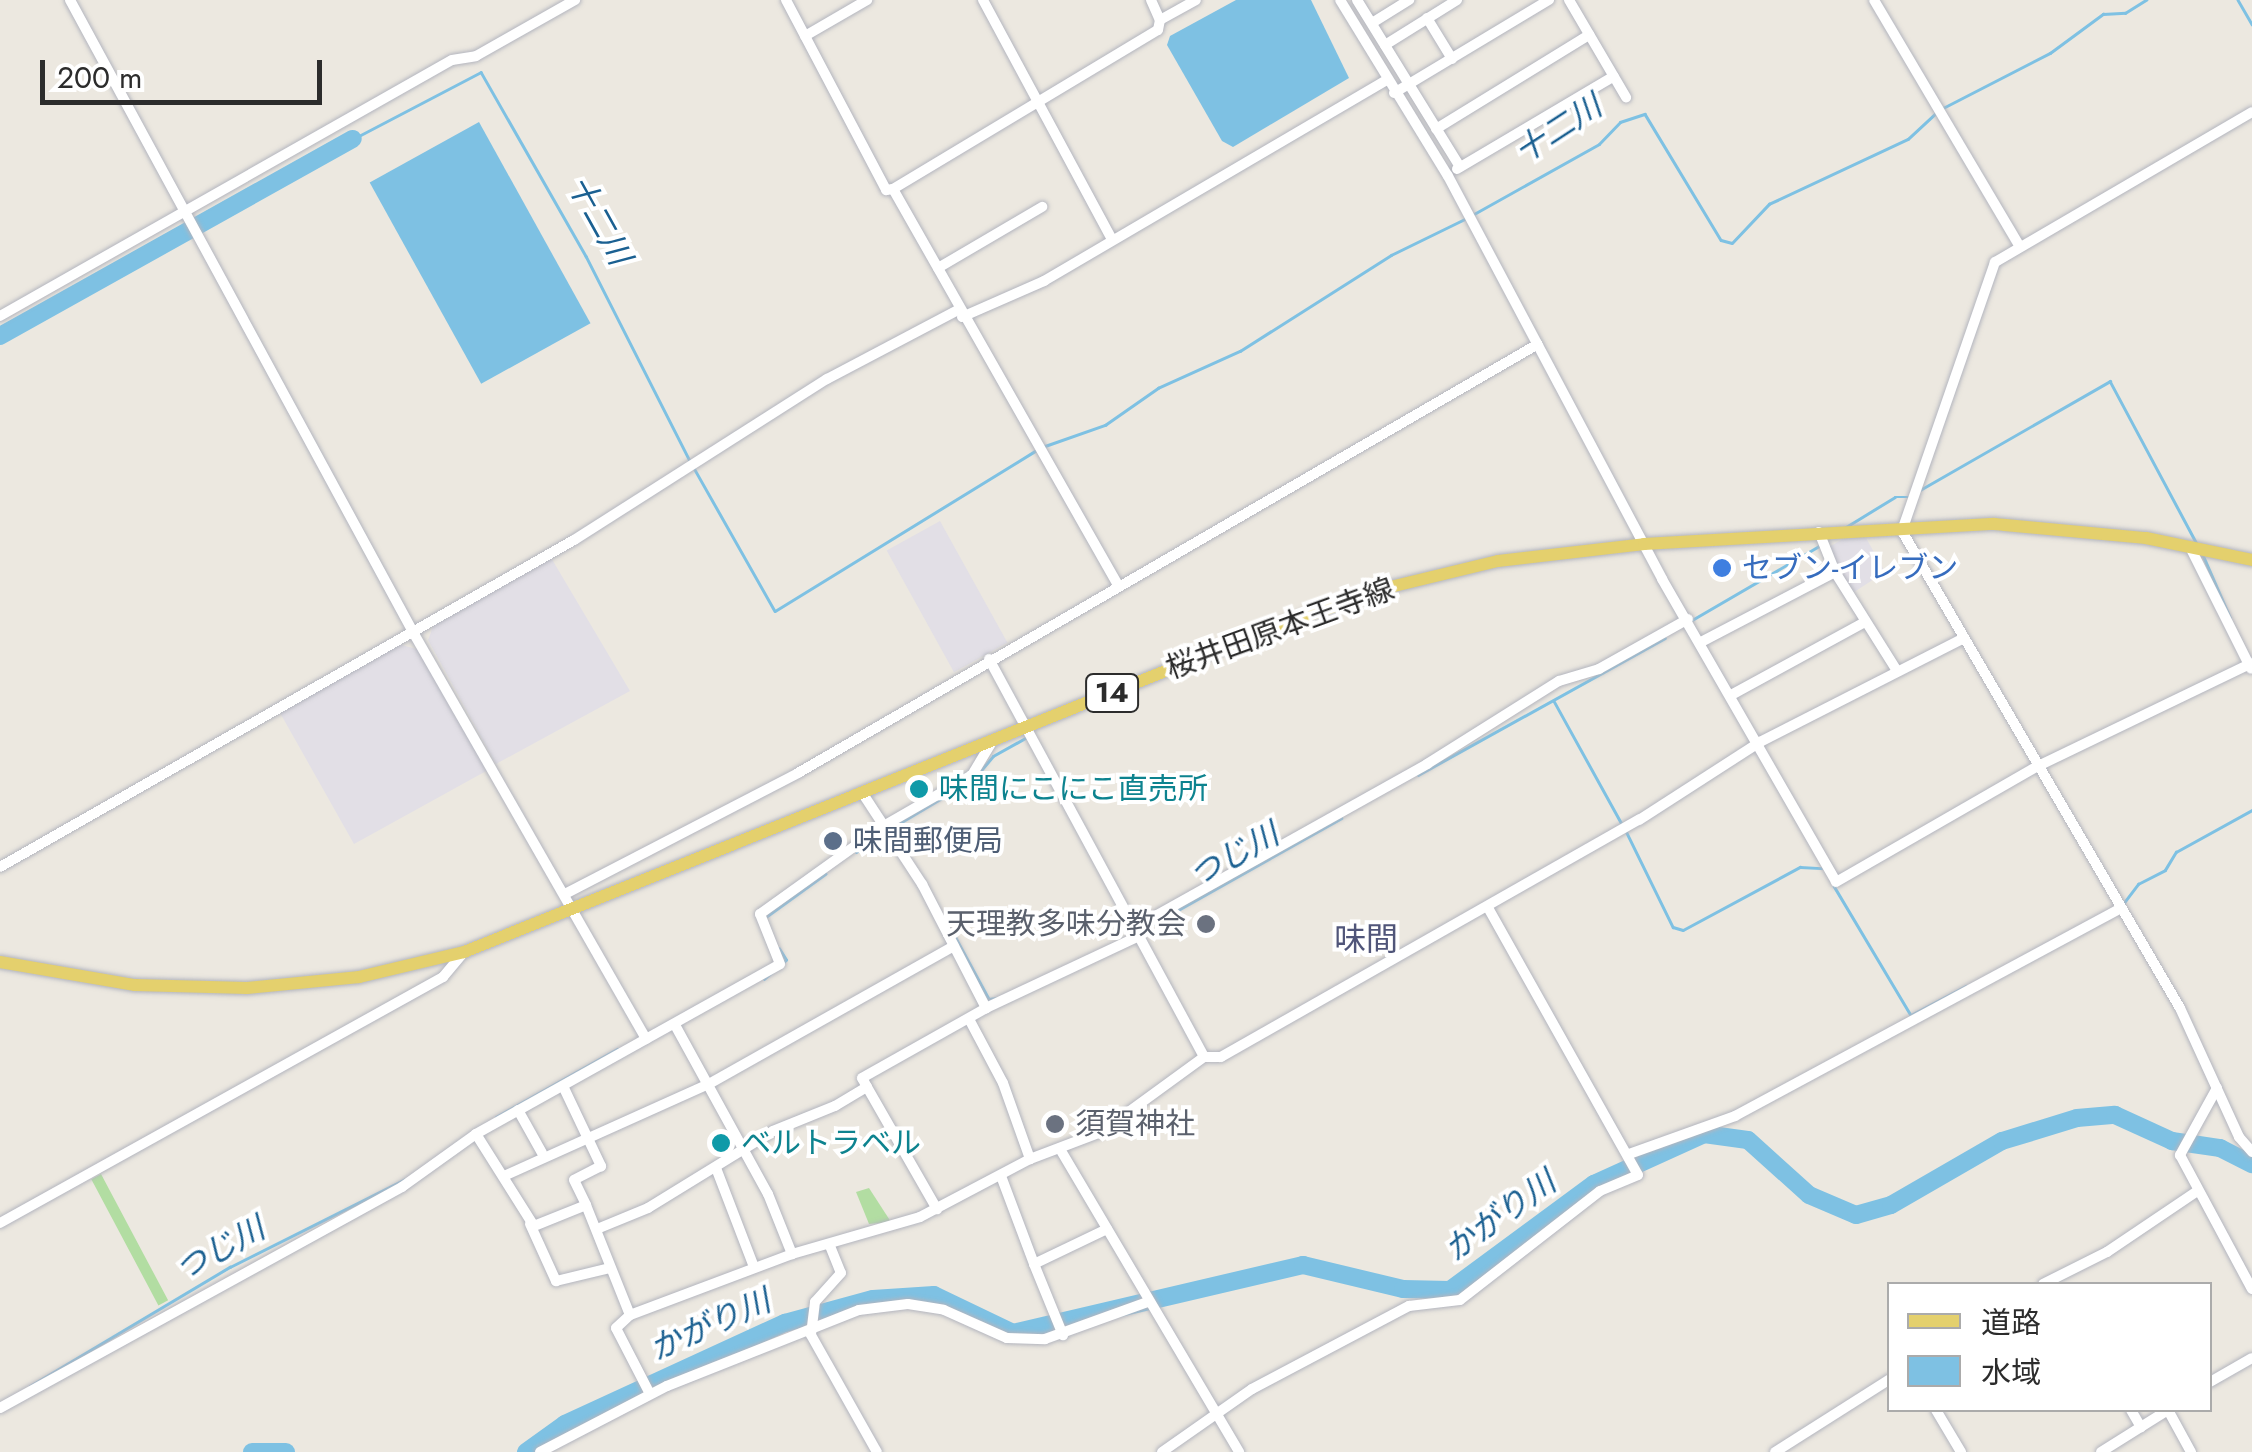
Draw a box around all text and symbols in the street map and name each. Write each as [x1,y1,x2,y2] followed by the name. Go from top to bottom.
[45,40,328,102] scale bar
[57,56,142,99] text: 200 m
[1507,87,1609,171] water label: 十二川
[559,169,639,271] water label: 十二川
[1742,550,1958,586] place label: セブン-イレブン
[1711,557,1733,579] marker: セブン-イレブン
[1161,571,1399,687] street label: 桜井田原本王寺線
[1084,670,1140,716] road number: 14
[939,771,1209,807] place label: 味間にこにこ直売所
[908,778,930,800] marker: 味間にこにこ直売所
[1183,815,1285,895] water label: つじ川
[853,823,1003,859] place label: 味間郵便局
[822,830,844,852] marker: 味間郵便局
[946,906,1186,942] place label: 天理教多味分教会
[1195,913,1217,935] marker: 天理教多味分教会
[1334,920,1398,958] district label: 味間
[1075,1106,1195,1142] place label: 須賀神社
[1044,1113,1066,1135] marker: 須賀神社
[741,1125,921,1161] place label: ベルトラベル
[710,1132,732,1154] marker: ベルトラベル
[1437,1163,1563,1269] water label: かがり川
[169,1209,271,1289] water label: つじ川
[644,1281,776,1369] water label: かがり川
[1887,1282,2212,1412] legend
[1981,1301,2041,1344] text: 道路
[1981,1351,2041,1394] text: 水域

